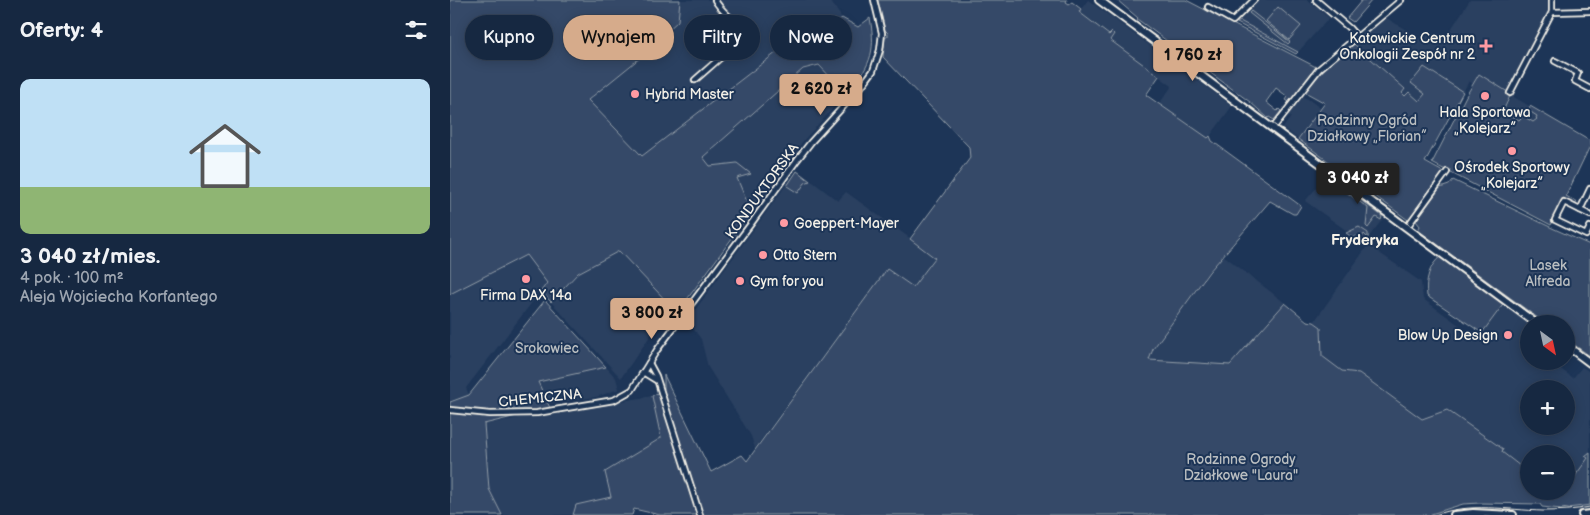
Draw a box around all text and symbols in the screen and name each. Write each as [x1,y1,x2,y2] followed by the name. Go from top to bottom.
[465,15,553,60] chip: Kupno
[563,15,674,60] chip: Wynajem
[684,15,760,60] chip: Filtry
[770,15,852,60] chip: Nowe
[402,16,430,44] icon: filters
[20,18,103,43] text: Oferty: 4
[1339,30,1476,63] place label: Katowickie Centrum Onkologii Zespół nr 2
[1141,39,1245,82] pin: 1 760 zł
[1479,39,1493,53] marker: Katowickie Centrum Onkologii Zespół nr 2
[1164,46,1222,65] text: 1 760 zł
[769,74,873,116] pin: 2 620 zł
[790,80,852,99] text: 2 620 zł
[645,86,735,103] place label: Hybrid Master
[629,88,641,100] marker: Hybrid Master
[1479,90,1491,102] marker: Hala Sportowa „Kolejarz”
[1439,104,1531,137] place label: Hala Sportowa „Kolejarz”
[180,111,270,201] icon: home
[1307,112,1427,145] park label: Rodzinny Ogród Działkowy „Florian”
[722,140,803,242] street label: KONDUKTORSKA
[1506,145,1518,157] marker: Ośrodek Sportowy „Kolejarz”
[1454,159,1570,192] place label: Ośrodek Sportowy „Kolejarz”
[1306,162,1410,205] pin: 3 040 zł
[1327,169,1389,188] text: 3 040 zł
[794,215,900,232] place label: Goeppert-Mayer
[778,217,790,229] marker: Goeppert-Mayer
[1331,231,1399,250] district label: Fryderyka
[20,244,160,269] text: 3 040 zł/mies.
[773,247,837,264] place label: Otto Stern
[757,249,769,261] marker: Otto Stern
[1525,257,1571,290] park label: Lasek Alfreda
[20,269,124,288] text: 4 pok. · 100 m²
[520,273,532,285] marker: Firma DAX 14a
[750,273,824,290] place label: Gym for you
[734,275,746,287] marker: Gym for you
[480,287,572,304] place label: Firma DAX 14a
[20,288,218,307] text: Aleja Wojciecha Korfantego
[600,298,704,340] pin: 3 800 zł
[621,304,683,323] text: 3 800 zł
[1520,315,1575,370] north arrow
[1520,315,1575,500] map controls
[1398,327,1498,344] place label: Blow Up Design
[1502,329,1514,341] marker: Blow Up Design
[515,340,579,357] park label: Srokowiec
[1520,380,1575,435] button: +
[498,385,583,411] street label: CHEMICZNA
[1520,445,1575,500] button: −
[1184,451,1298,484] park label: Rodzinne Ogrody Działkowe "Laura"

